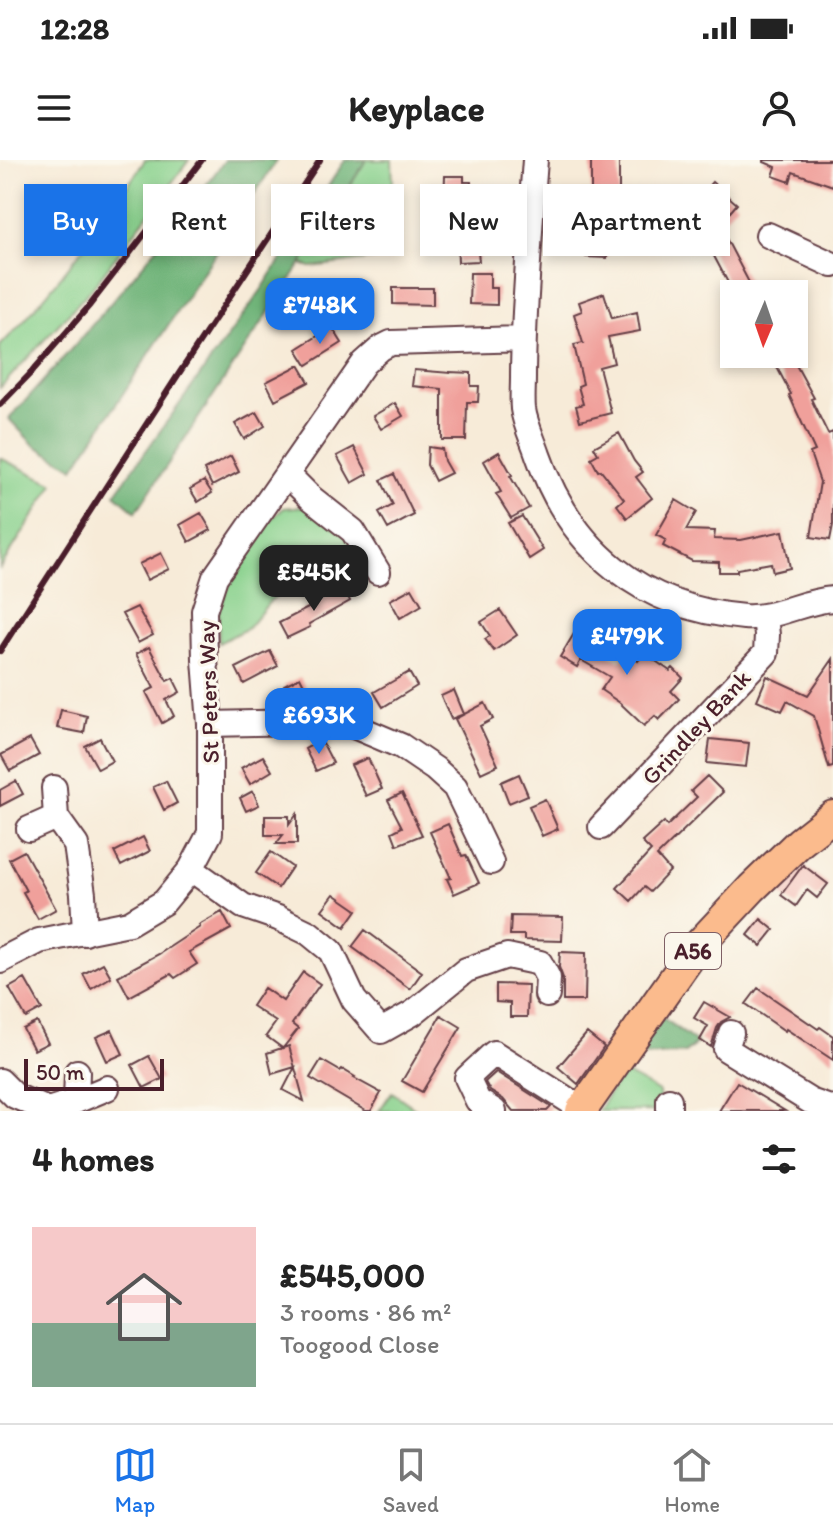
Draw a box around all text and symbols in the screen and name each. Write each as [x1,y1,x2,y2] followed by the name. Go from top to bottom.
[40,10,109,47] text: 12:28
[32,86,76,130] icon: menu
[757,86,801,130] icon: person
[348,87,485,130] text: Keyplace
[24,184,127,256] chip: Buy
[143,184,255,256] chip: Rent
[271,184,404,256] chip: Filters
[420,184,527,256] chip: New
[543,184,730,256] chip: Apartment
[264,278,376,346] pin: £748K
[720,280,808,368] north arrow
[720,280,808,368] map controls
[283,288,357,320] text: £748K
[258,545,370,613] pin: £545K
[277,555,351,587] text: £545K
[571,609,683,677] pin: £479K
[591,619,663,651] text: £479K
[191,620,225,764] street label: St Peters Way
[635,663,757,791] street label: Grindley Bank
[263,688,375,756] pin: £693K
[283,698,355,730] text: £693K
[665,933,721,969] road number: A56
[24,1055,164,1091] scale bar
[36,1059,85,1086] text: 50 m
[757,1137,801,1181] icon: filters
[32,1139,155,1180] text: 4 homes
[280,1255,425,1296] text: £545,000
[96,1259,192,1355] icon: home
[280,1296,451,1328] text: 3 rooms · 86 m²
[280,1328,440,1360] text: Toogood Close
[113,1443,157,1518] tab: Map
[383,1443,439,1518] tab: Saved
[665,1443,720,1518] tab: Home

